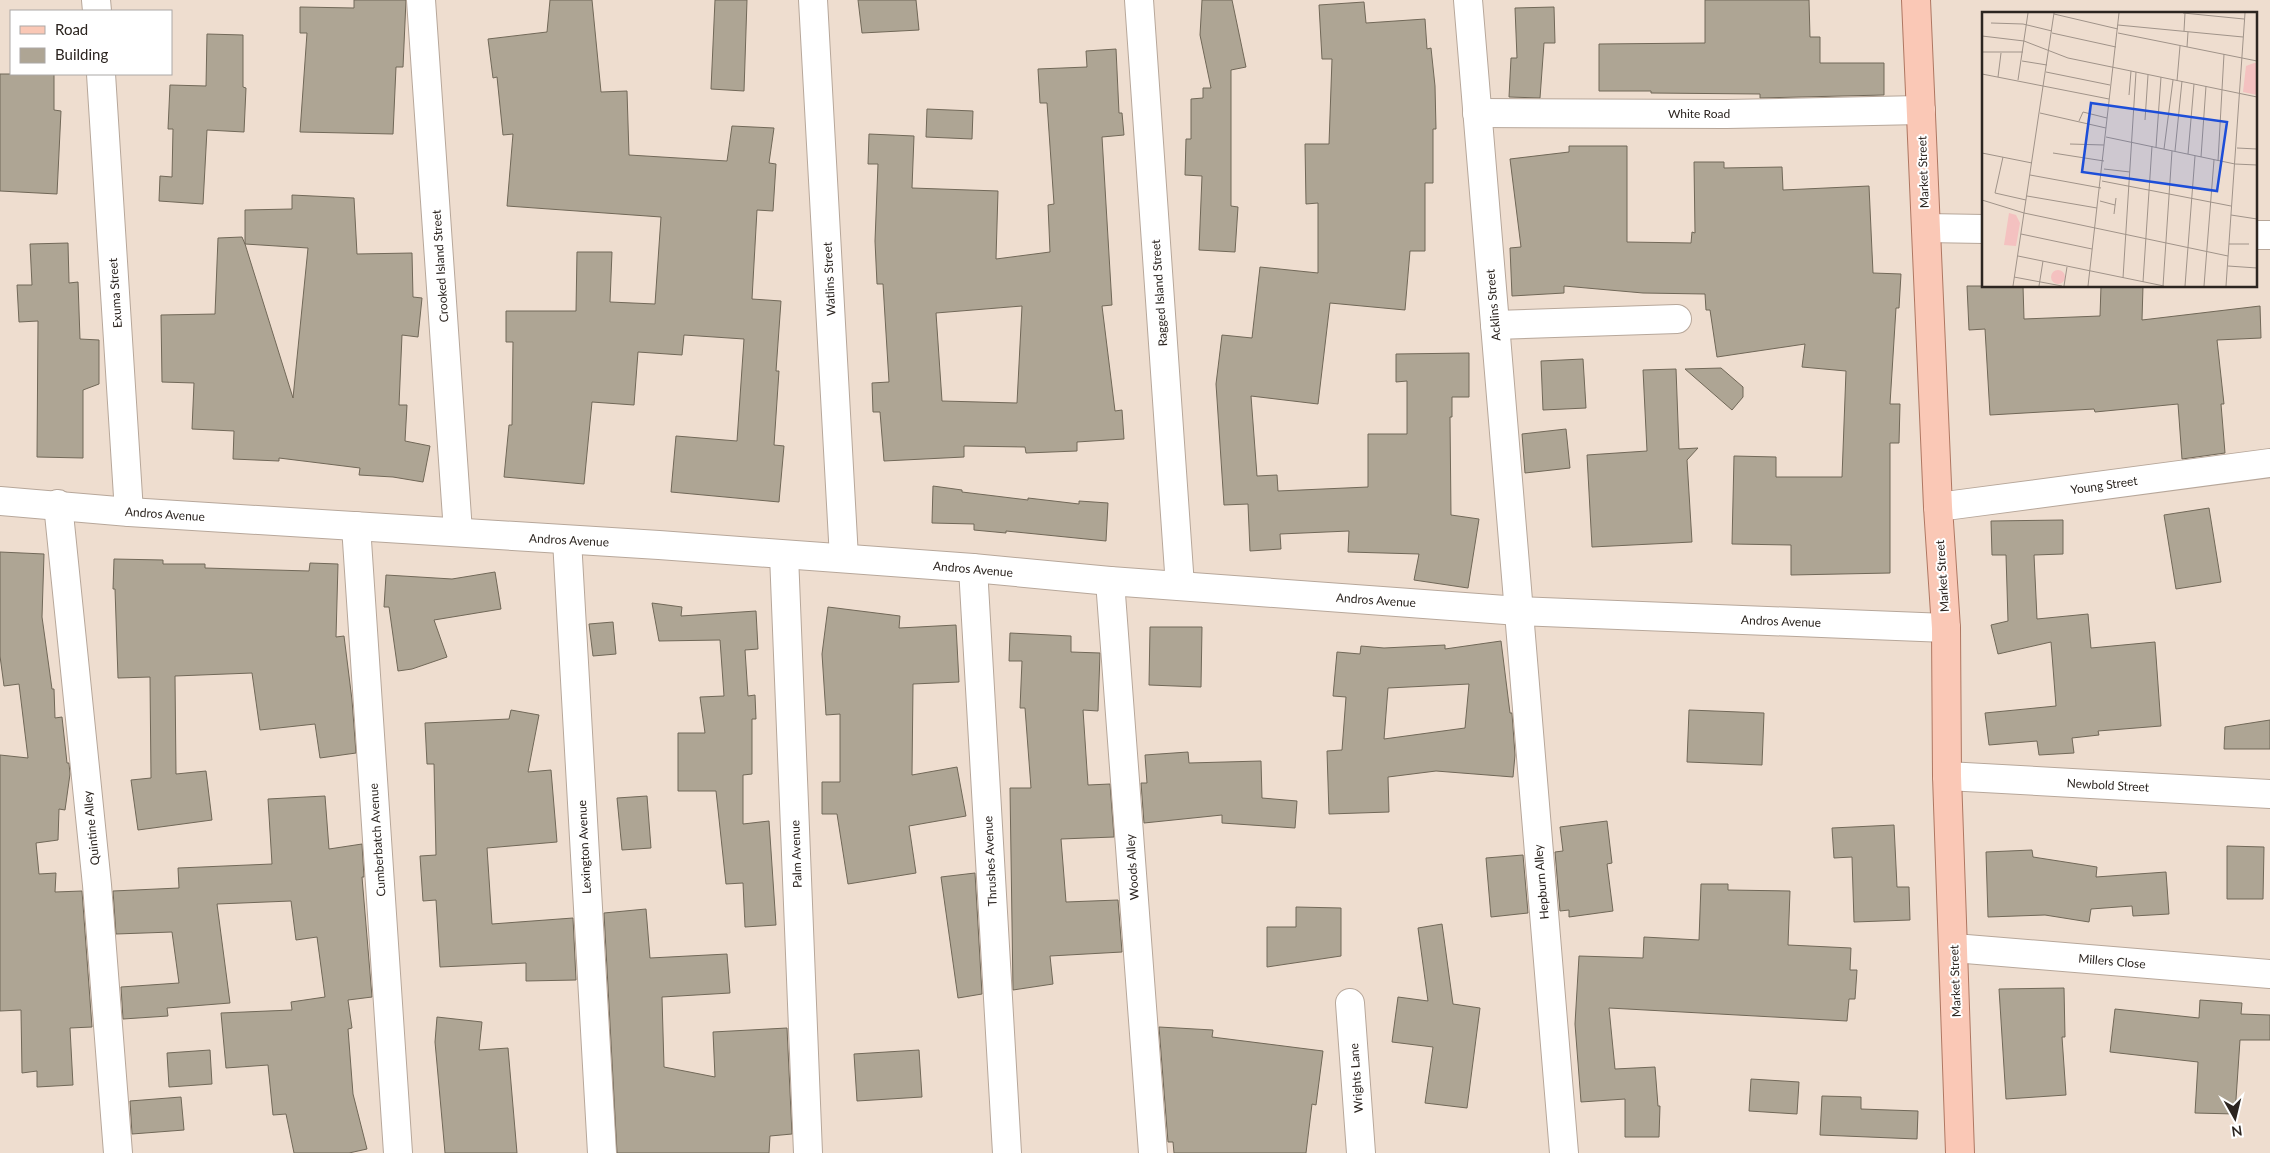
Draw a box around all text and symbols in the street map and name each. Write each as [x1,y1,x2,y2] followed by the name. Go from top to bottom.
[10,10,172,75] legend
[1982,12,2258,288] inset map
[55,20,88,38] text: Road
[55,45,108,63] text: Building
[1668,106,1730,121] street label: White Road
[1914,135,1932,208] street label: Market Street
[429,208,451,323] street label: Crooked Island Street
[1148,238,1170,347] street label: Ragged Island Street
[820,241,838,316] street label: Watlins Street
[105,257,125,328] street label: Exuma Street
[1482,268,1504,342] street label: Acklins Street
[2070,473,2139,497] street label: Young Street
[125,504,205,524] street label: Andros Avenue
[529,530,609,550] street label: Andros Avenue
[1932,539,1952,613] street label: Market Street
[932,558,1014,580] street label: Andros Avenue
[1336,590,1416,610] street label: Andros Avenue
[1741,612,1821,630] street label: Andros Avenue
[2066,775,2150,795] street label: Newbold Street
[366,783,388,897] street label: Cumberbatch Avenue
[80,789,102,866] street label: Quintine Alley
[574,800,594,894] street label: Lexington Avenue
[980,815,1000,907] street label: Thrushes Avenue
[787,820,805,888] street label: Palm Avenue
[1122,833,1142,900] street label: Woods Alley
[1530,843,1552,920] street label: Hepburn Alley
[1946,944,1964,1017] street label: Market Street
[2078,951,2146,971] street label: Millers Close
[1346,1043,1366,1113] street label: Wrights Lane
[2210,1093,2260,1143] north arrow
[2230,1122,2243,1141] text: N

